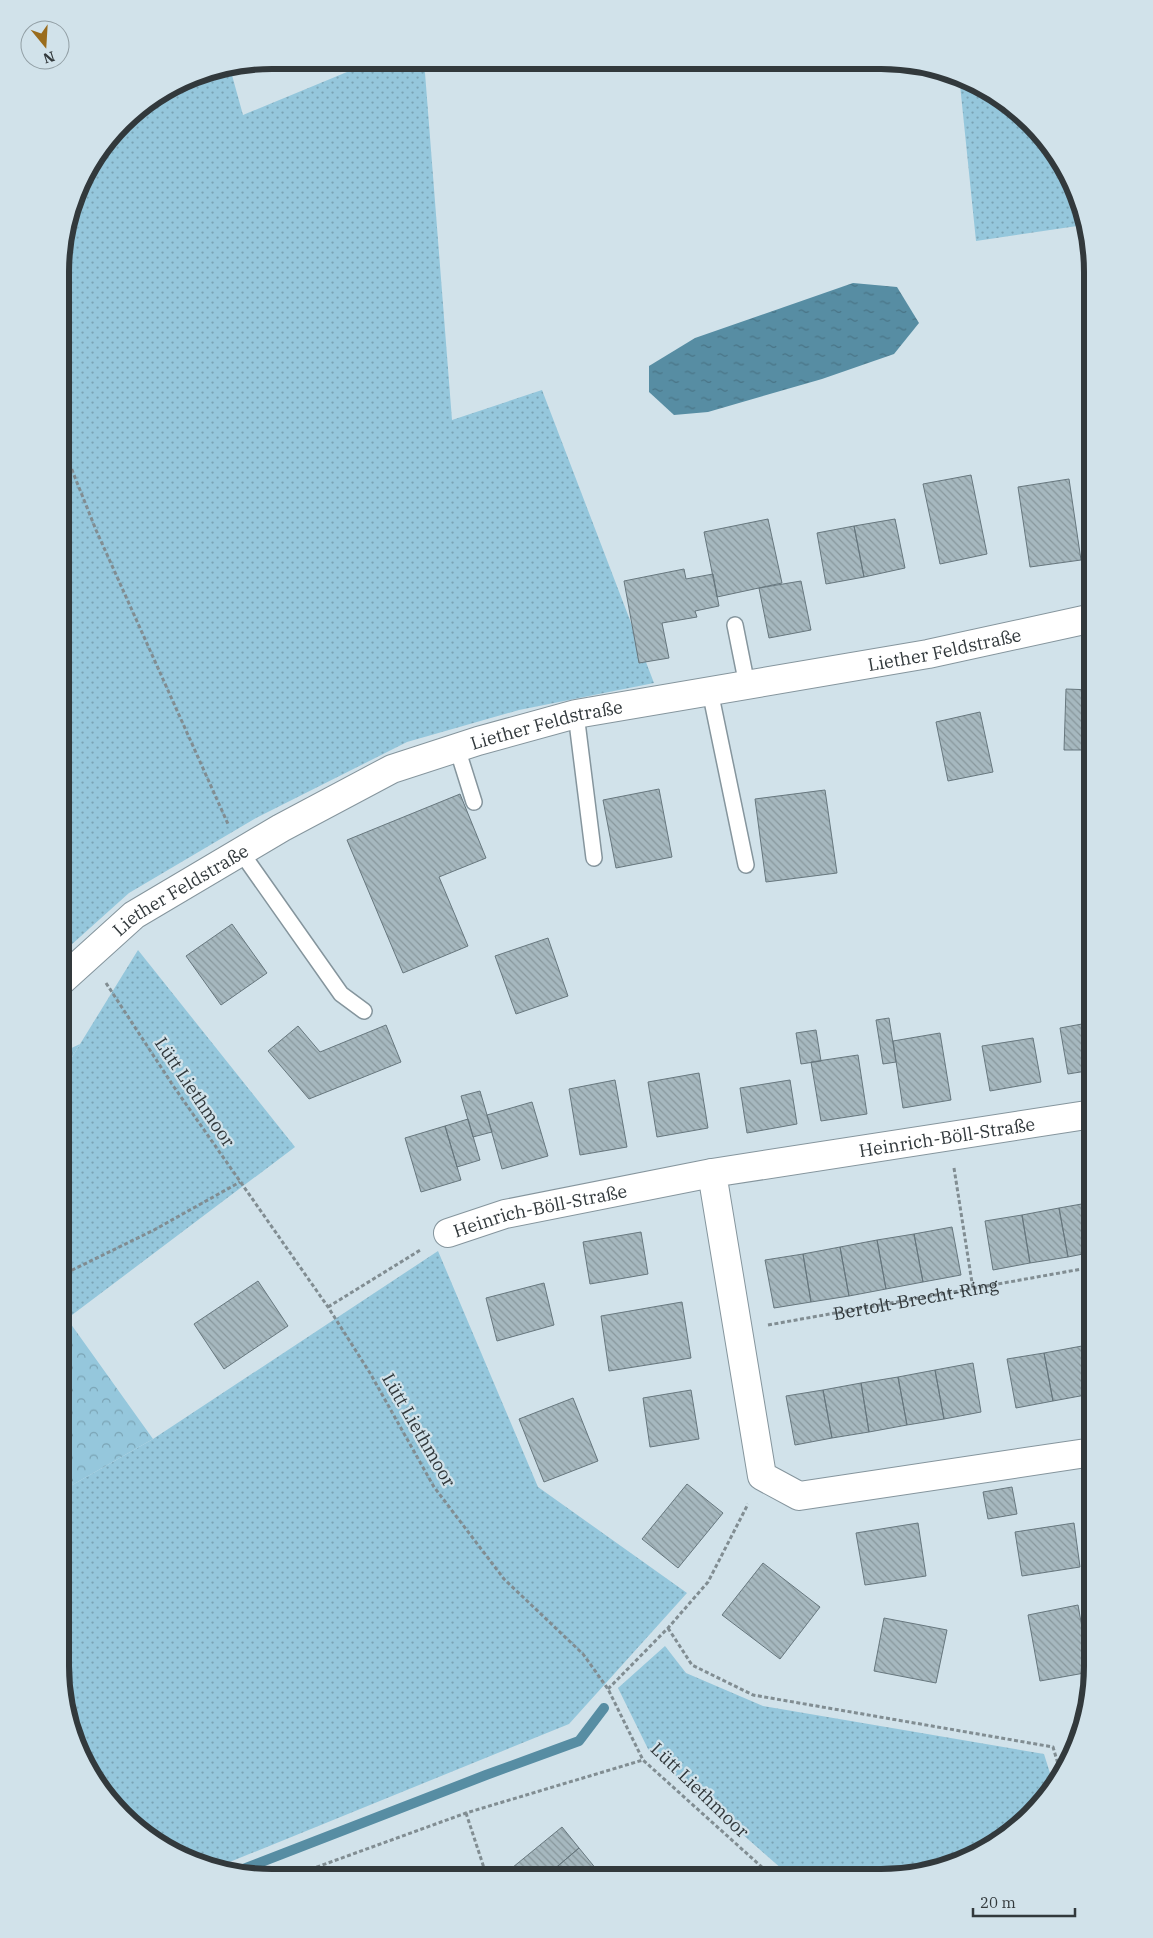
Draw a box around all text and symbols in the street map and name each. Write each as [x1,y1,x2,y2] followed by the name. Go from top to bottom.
[20,20,70,70] north arrow
[41,47,57,68] text: N
[866,623,1023,676] street label: Liether Feldstraße
[467,695,624,754] street label: Liether Feldstraße
[107,839,252,941] street label: Liether Feldstraße
[150,1033,240,1151] street label: Lütt Liethmoor
[857,1112,1036,1162] street label: Heinrich-Böll-Straße
[450,1179,629,1242] street label: Heinrich-Böll-Straße
[831,1273,1000,1325] street label: Bertolt-Brecht-Ring
[377,1369,461,1491] street label: Lütt Liethmoor
[646,1737,754,1843] street label: Lütt Liethmoor
[973,1886,1076,1918] scale bar
[980,1893,1016,1912] text: 20 m

